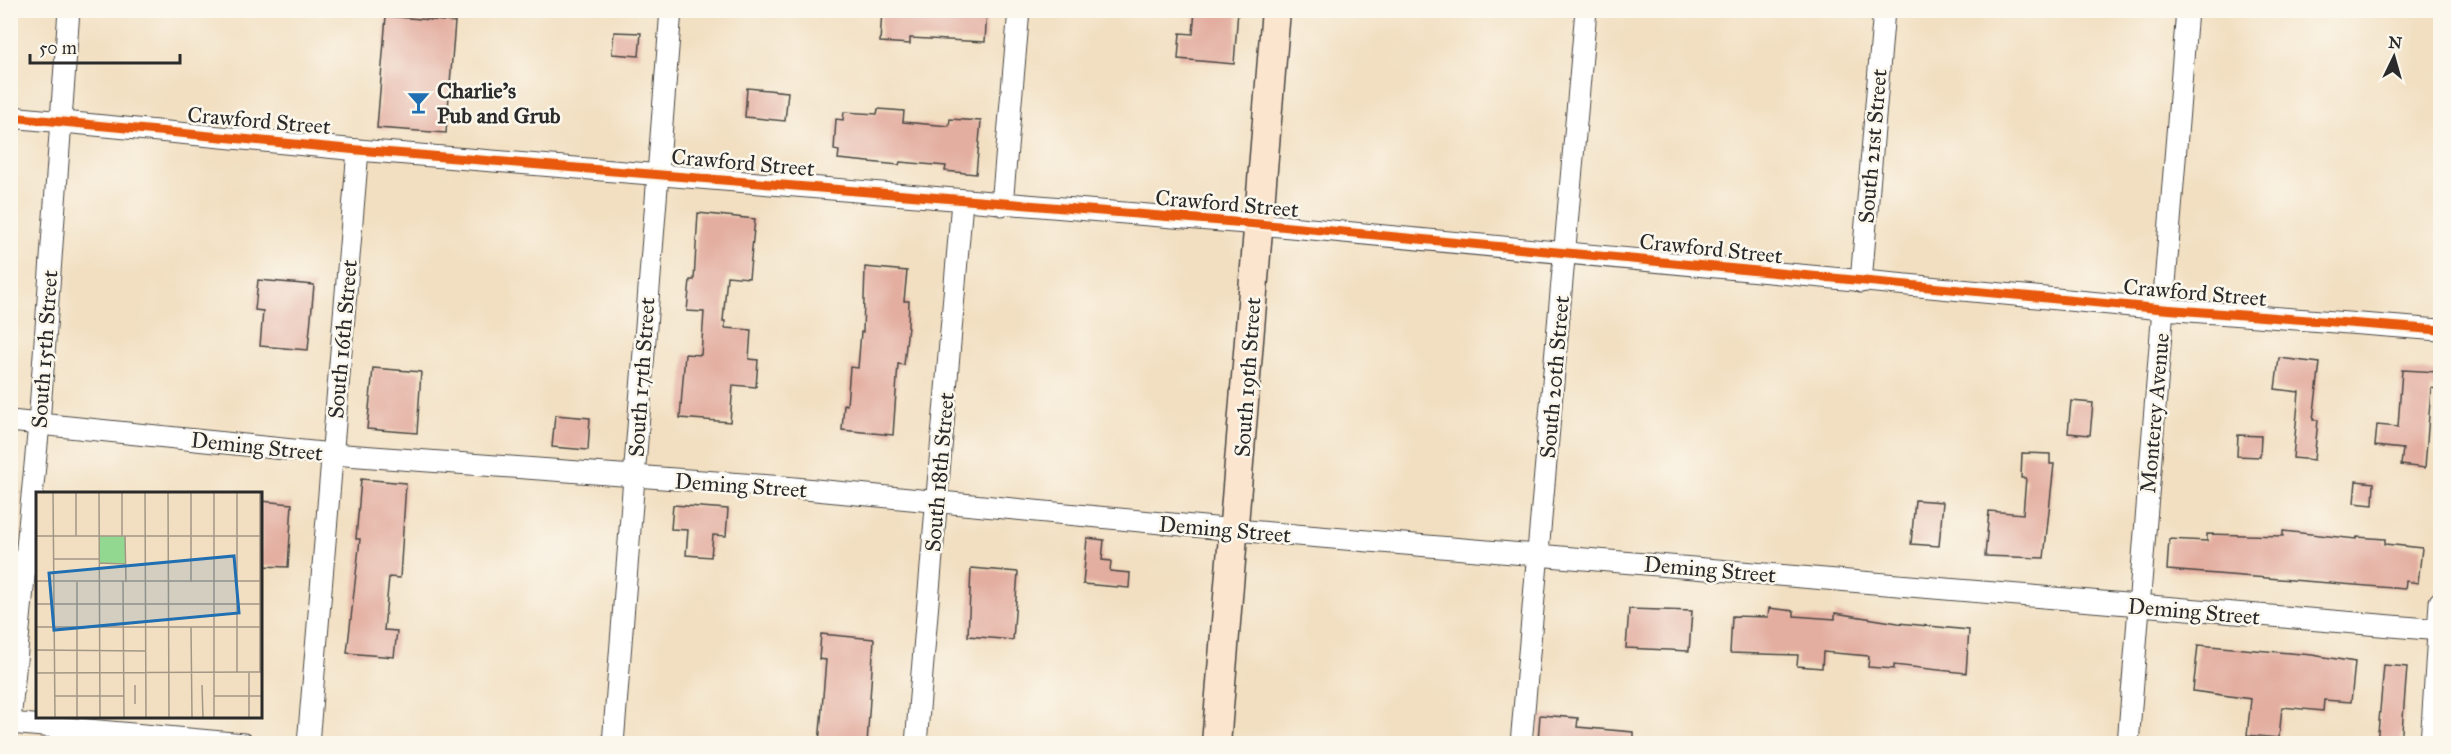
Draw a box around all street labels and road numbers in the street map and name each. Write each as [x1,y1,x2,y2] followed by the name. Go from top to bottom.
[1852,67,1893,224] street label: South 21st Street
[186,101,332,140] street label: Crawford Street
[670,143,816,182] street label: Crawford Street
[1154,184,1300,223] street label: Crawford Street
[1638,228,1784,269] street label: Crawford Street
[322,258,363,420] street label: South 16th Street
[26,269,64,429] street label: South 15th Street
[2122,273,2268,312] street label: Crawford Street
[1534,294,1575,460] street label: South 20th Street
[622,296,661,458] street label: South 17th Street
[1228,296,1267,458] street label: South 19th Street
[2134,332,2175,494] street label: Monterey Avenue
[919,391,960,553] street label: South 18th Street
[190,426,325,467] street label: Deming Street
[674,467,808,504] street label: Deming Street
[1158,510,1292,549] street label: Deming Street
[1643,550,1777,589] street label: Deming Street
[2127,592,2261,631] street label: Deming Street

